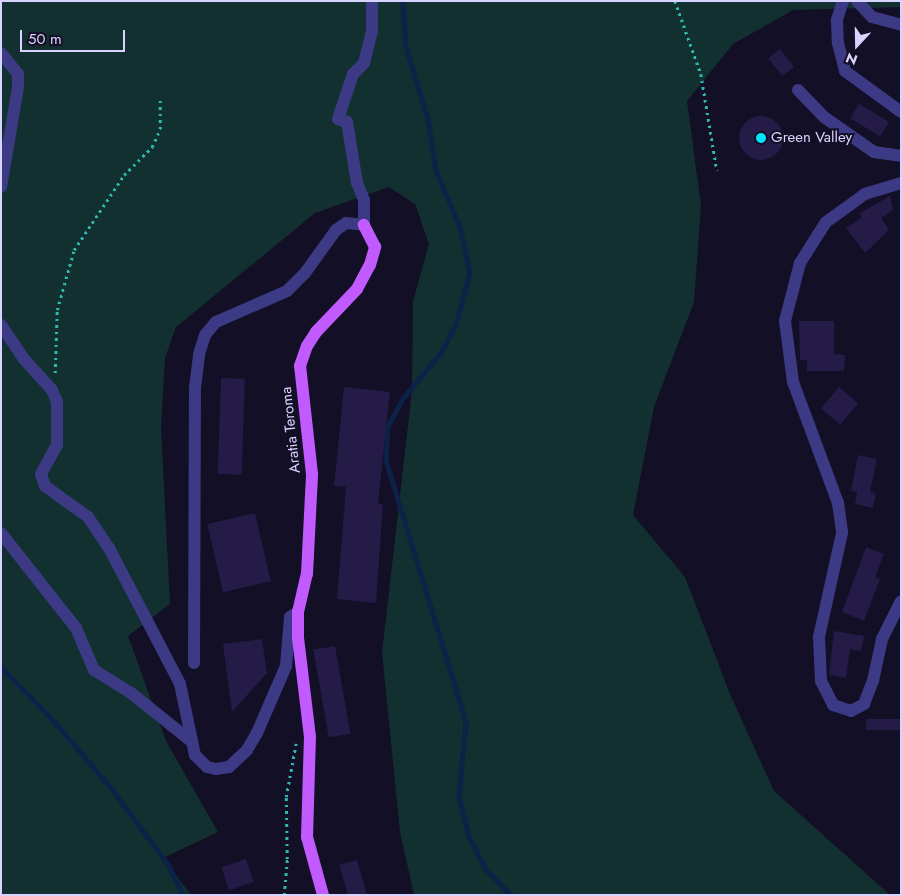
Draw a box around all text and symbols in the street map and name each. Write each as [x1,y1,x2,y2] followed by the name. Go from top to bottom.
[22,20,128,52] scale bar
[832,20,882,70] north arrow
[28,28,62,50] text: 50 m
[843,48,860,70] text: N
[771,129,852,147] place label: Green Valley
[755,132,767,144] marker: Green Valley
[278,386,304,474] street label: Aratia Teroma

